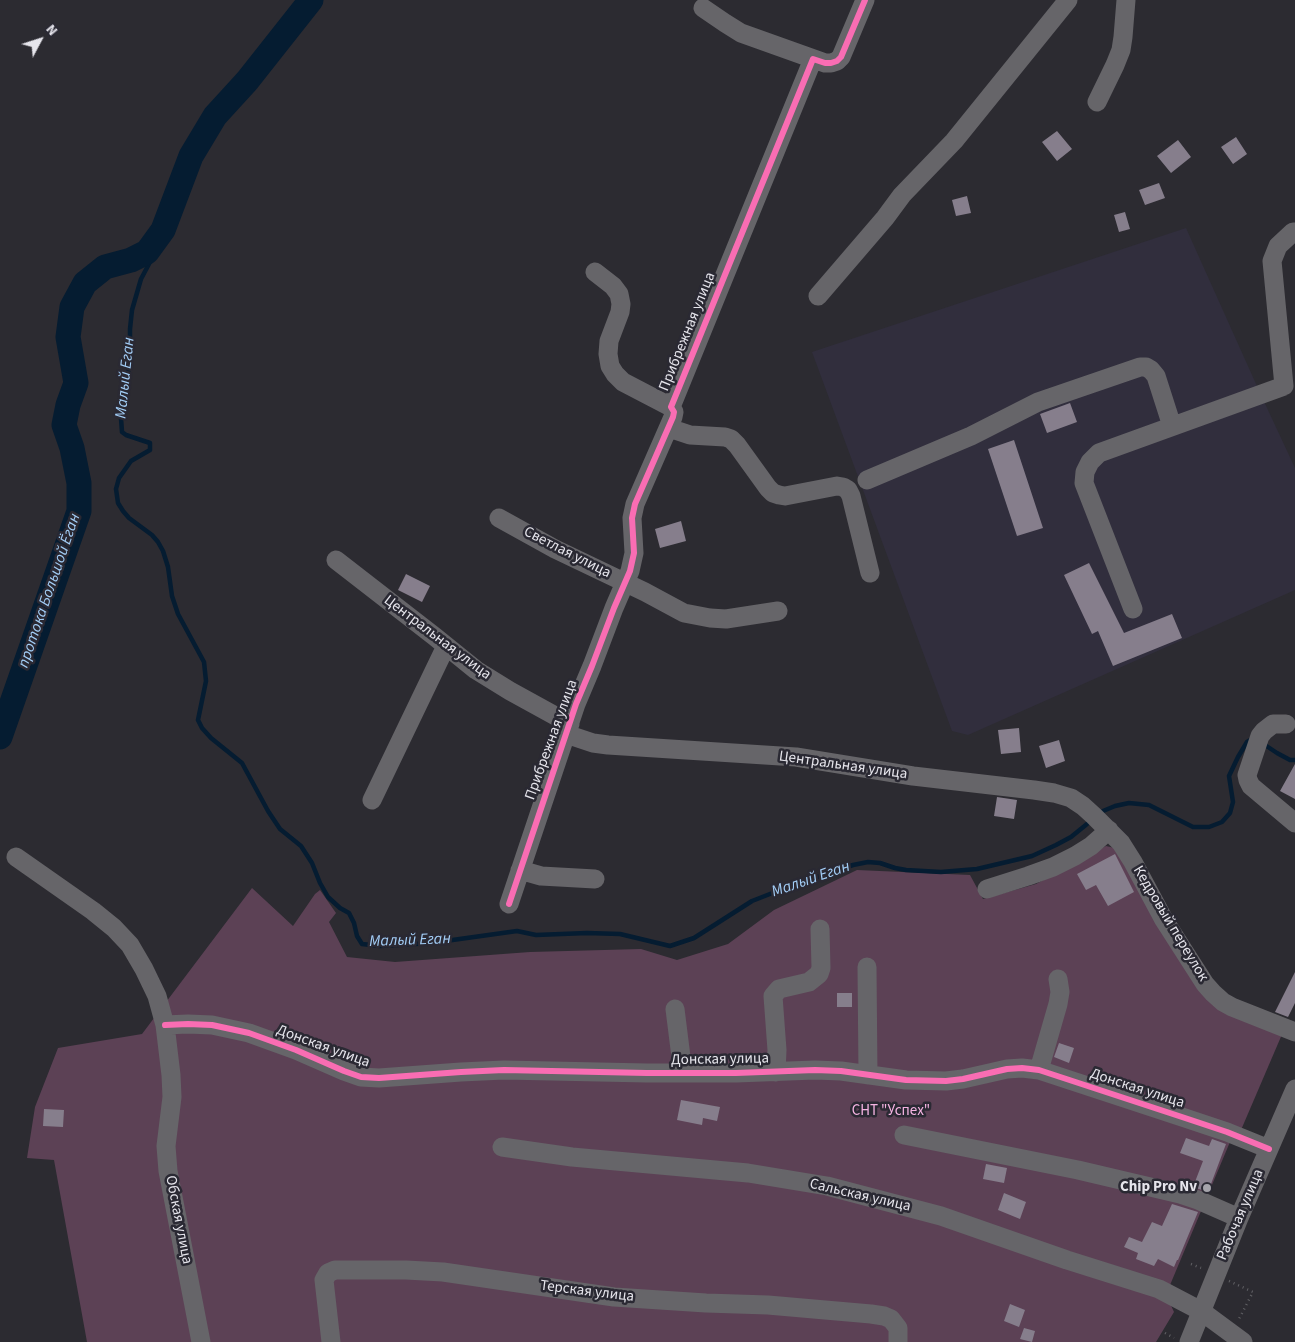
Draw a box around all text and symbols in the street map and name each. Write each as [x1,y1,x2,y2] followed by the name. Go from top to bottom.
[15,15,65,65] north arrow
[41,20,62,40] text: N
[656,270,720,394] street label: Прибрежная улица
[112,336,140,420] water label: Малый Еган
[15,511,85,671] water label: протока Большой Ёган
[520,523,614,583] street label: Светлая улица
[380,592,494,684] street label: Центральная улица
[522,677,582,803] street label: Прибрежная улица
[778,748,908,784] street label: Центральная улица
[769,858,853,902] water label: Малый Еган
[1128,863,1212,985] street label: Кедровый переулок
[369,930,451,952] water label: Малый Еган
[274,1022,372,1072] street label: Донская улица
[671,1050,769,1070] street label: Донская улица
[1088,1065,1186,1113] street label: Донская улица
[852,1103,930,1121] park label: СНТ "Успех"
[1214,1167,1268,1263] street label: Рабочая улица
[161,1174,195,1266] street label: Обская улица
[808,1176,912,1216] street label: Сальская улица
[1120,1179,1197,1197] place label: Chip Pro Nv
[1201,1182,1213,1194] marker: Chip Pro Nv
[539,1277,635,1307] street label: Терская улица

